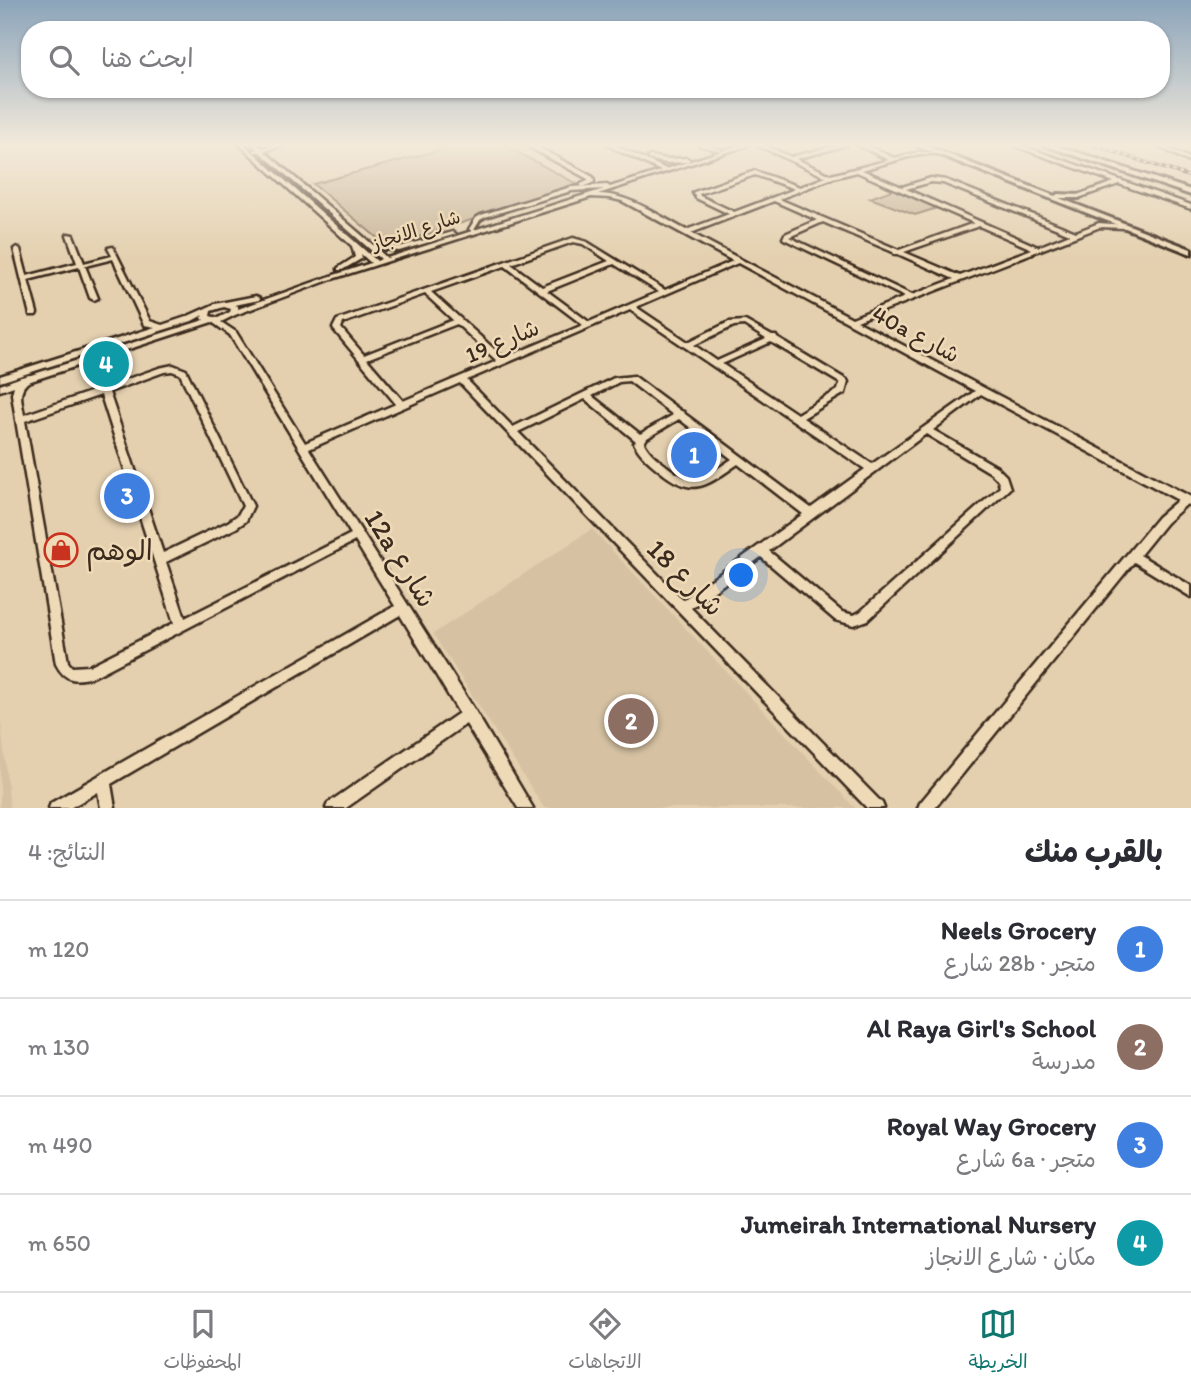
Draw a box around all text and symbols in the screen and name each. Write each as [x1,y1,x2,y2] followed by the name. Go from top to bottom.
[21,21,1170,98] search box
[45,41,83,79] icon: search
[101,42,194,74] text: ابحث هنا
[367,205,464,258] street label: شارع الانجاز
[867,299,964,370] street label: 40a شارع
[461,313,544,371] street label: شارع 19
[83,338,129,390] pin: 4
[671,429,717,481] pin: 1
[104,470,150,522] pin: 3
[355,503,444,615] street label: 12a شارع
[42,531,80,569] shop icon: الوهم
[638,531,732,625] street label: شارع 18
[86,533,153,572] place label: الوهم
[724,558,758,592] your location
[608,695,654,747] pin: 2
[1025,833,1163,870] text: بالقرب منك
[28,838,106,866] text: النتائج: 4
[941,914,1096,946] text: Neels Grocery
[28,935,89,963] text: 120 m
[1135,935,1145,963] text: 1
[944,949,1096,977] text: متجر · 28b شارع
[867,1012,1096,1044] text: Al Raya Girl's School
[28,1033,90,1061] text: 130 m
[1134,1033,1146,1061] text: 2
[1032,1047,1096,1075] text: مدرسة
[887,1110,1096,1142] text: Royal Way Grocery
[28,1131,93,1159] text: 490 m
[1134,1131,1146,1159] text: 3
[956,1145,1096,1173] text: متجر · 6a شارع
[741,1208,1096,1240] text: Jumeirah International Nursery
[28,1229,91,1257] text: 650 m
[1133,1229,1147,1257] text: 4
[926,1243,1096,1271] text: مكان · شارع الانجاز
[163,1305,242,1378] tab: المحفوظات
[568,1305,642,1378] tab: الاتجاهات
[968,1305,1028,1378] tab: الخريطة

